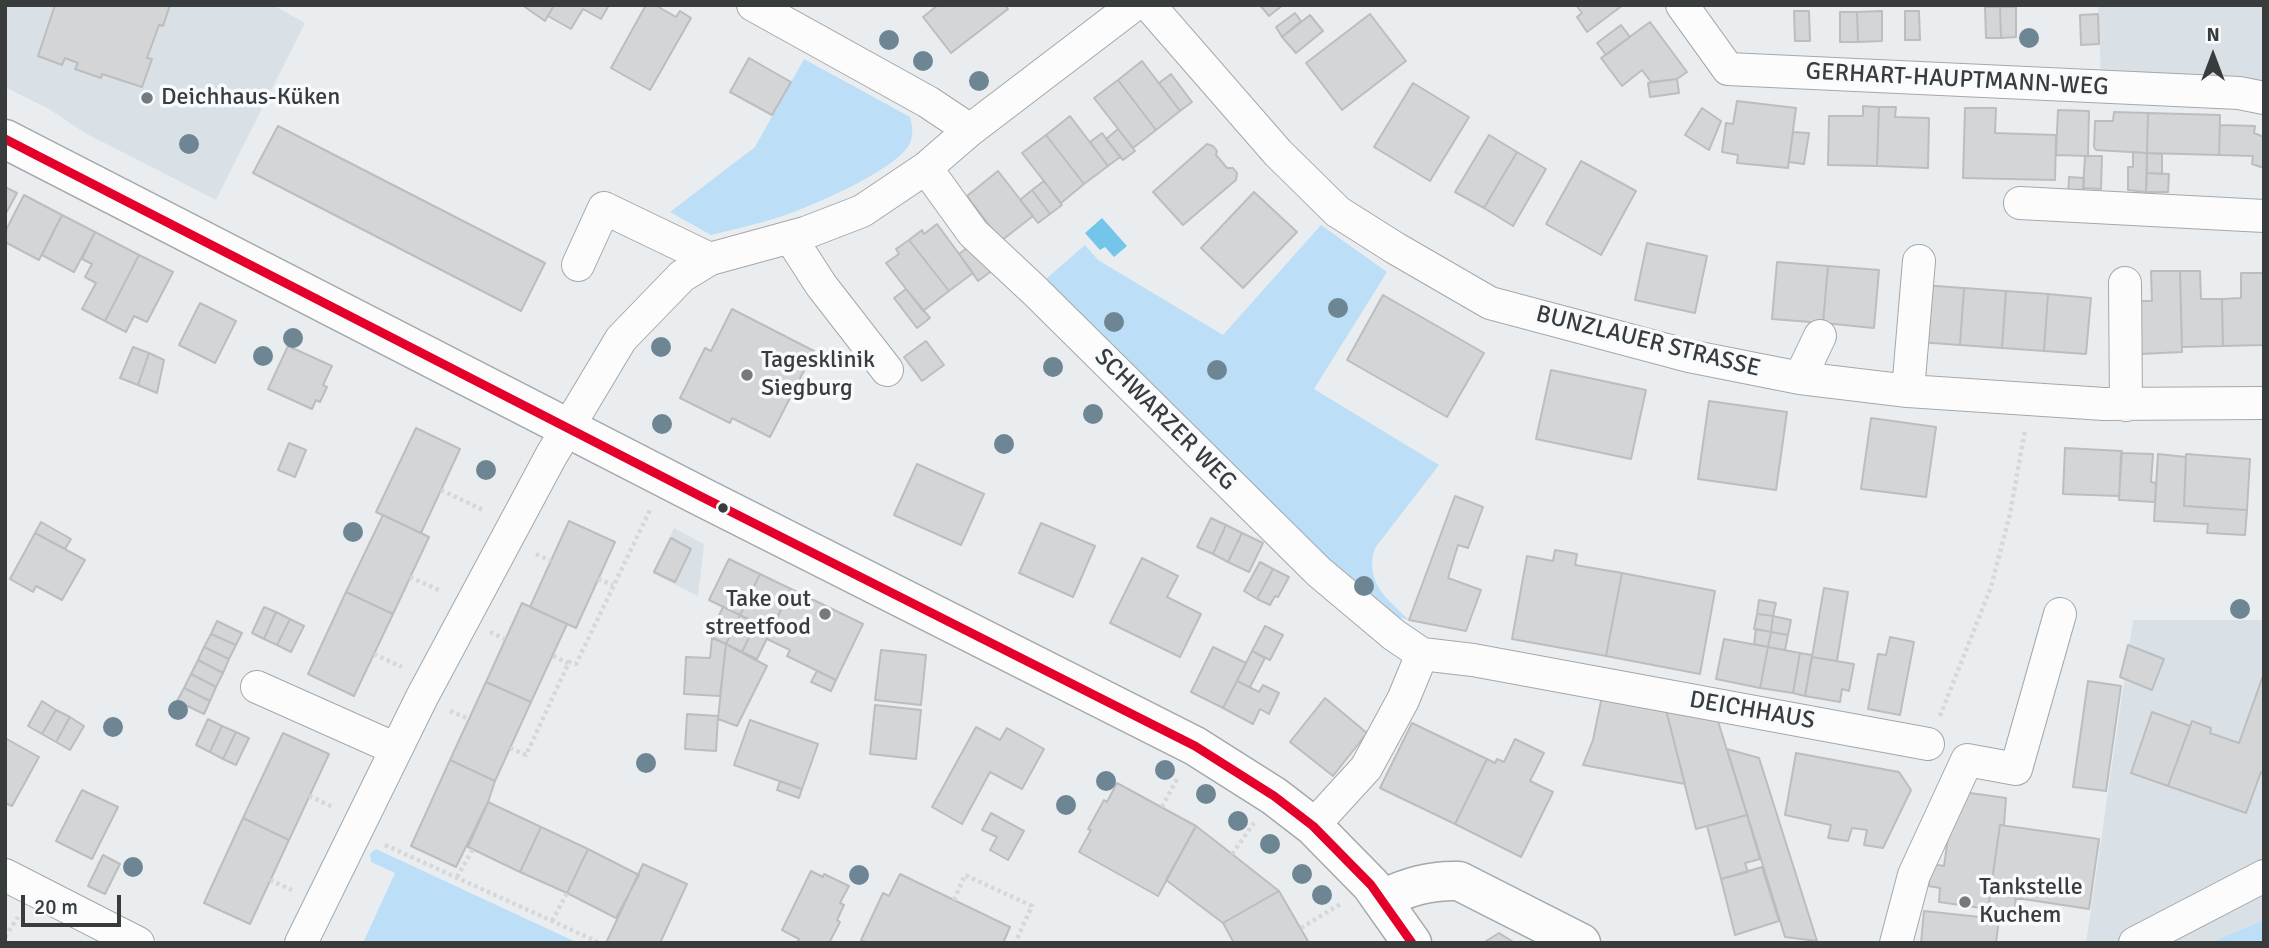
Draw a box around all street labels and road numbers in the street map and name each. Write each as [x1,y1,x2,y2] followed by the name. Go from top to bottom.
[1805,58,2109,102] street label: GERHART-HAUPTMANN-WEG
[1533,300,1763,384] street label: BUNZLAUER STRASSE
[1088,343,1242,497] street label: SCHWARZER WEG
[1687,686,1817,736] street label: DEICHHAUS

